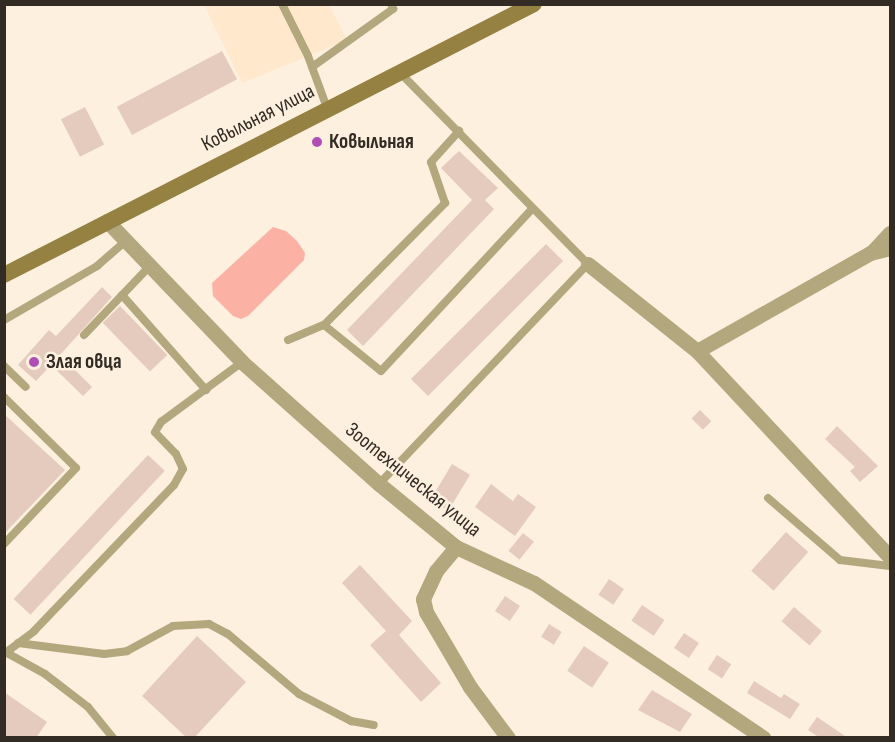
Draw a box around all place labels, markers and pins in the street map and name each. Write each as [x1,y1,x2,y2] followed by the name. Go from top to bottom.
[329,129,414,155] place label: Ковыльная
[310,135,324,149] marker: Ковыльная
[46,349,122,375] place label: Злая овца
[27,355,41,369] marker: Злая овца

